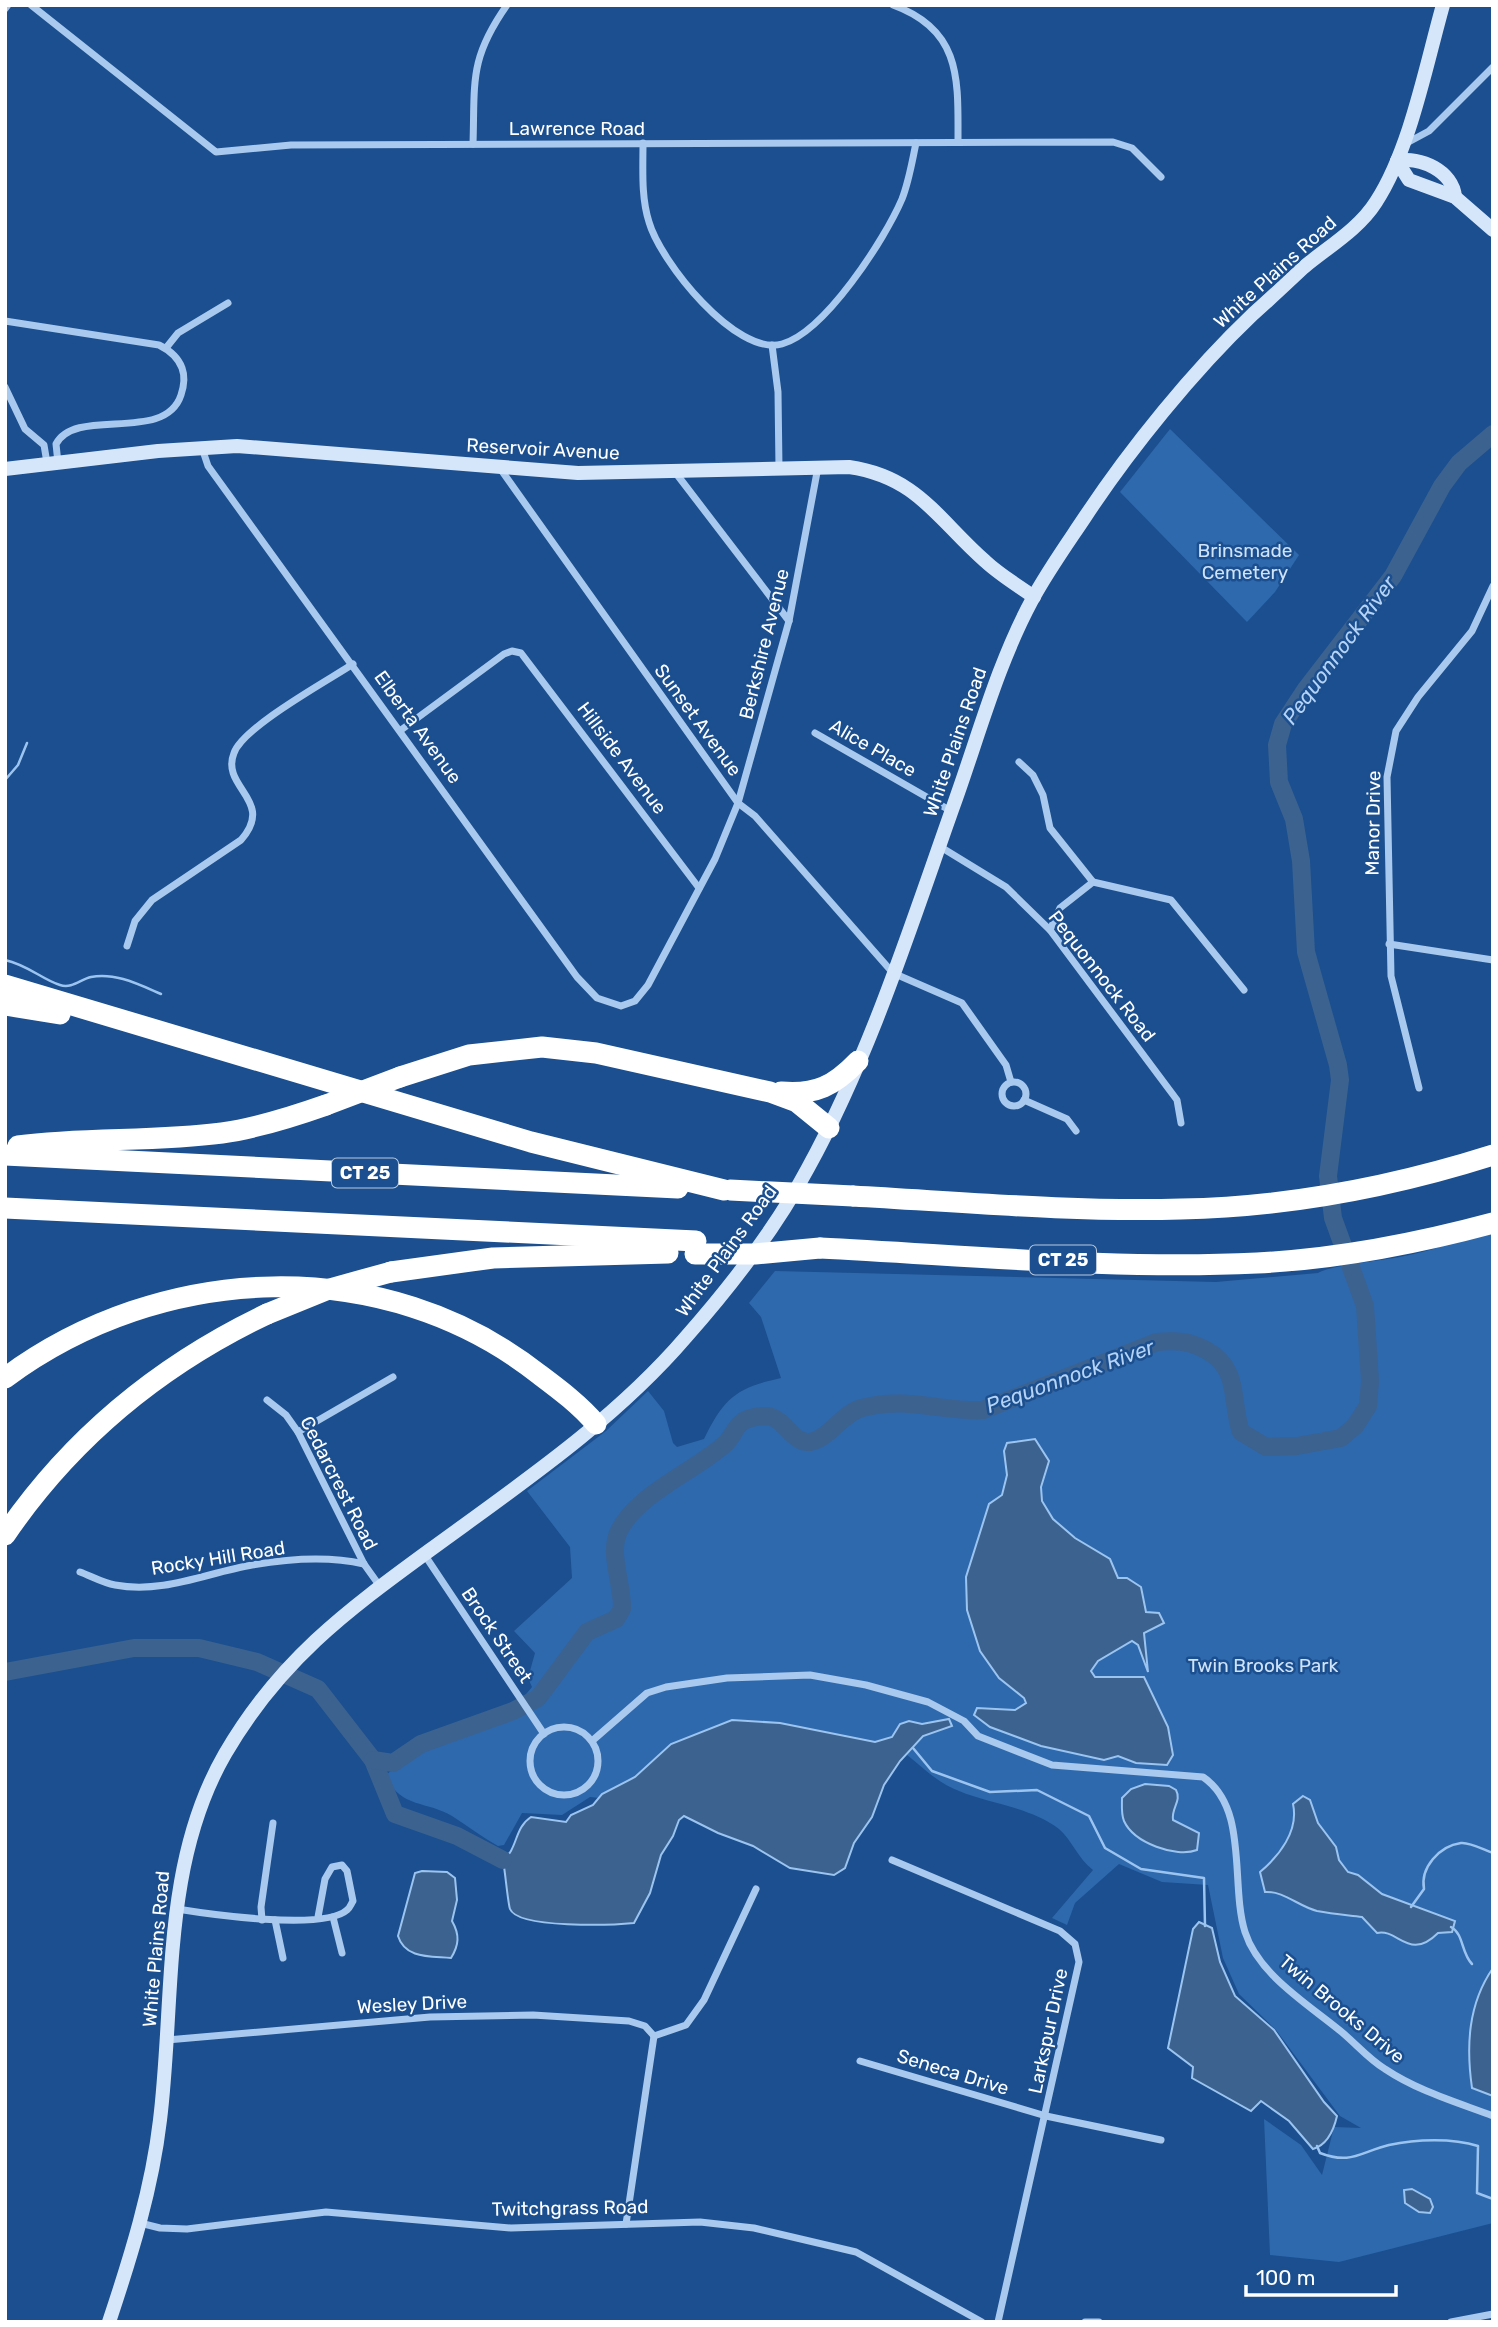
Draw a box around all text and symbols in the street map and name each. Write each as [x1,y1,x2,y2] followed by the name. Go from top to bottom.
[509,117,645,140] street label: Lawrence Road
[1209,211,1341,333] street label: White Plains Road
[466,433,620,465] street label: Reservoir Avenue
[1197,539,1293,584] park label: Brinsmade Cemetery
[734,566,794,722] street label: Berkshire Avenue
[1277,570,1402,729] water label: Pequonnock River
[650,659,746,781] street label: Sunset Avenue
[919,664,991,820] street label: White Plains Road
[369,666,467,788] street label: Elberta Avenue
[572,697,672,819] street label: Hillside Avenue
[826,714,920,782] street label: Alice Place
[1361,770,1385,876] street label: Manor Drive
[1044,906,1160,1046] street label: Pequonnock Road
[332,1158,398,1188] road number: CT 25
[671,1181,781,1321] street label: White Plains Road
[1030,1246,1096,1274] road number: CT 25
[983,1334,1158,1418] water label: Pequonnock River
[295,1412,383,1554] street label: Cedarcrest Road
[149,1536,287,1580] street label: Rocky Hill Road
[457,1583,538,1688] street label: Brock Street
[1188,1654,1339,1677] park label: Twin Brooks Park
[138,1870,174,2028] street label: White Plains Road
[1275,1950,1409,2068] street label: Twin Brooks Drive
[1023,1966,1073,2096] street label: Larkspur Drive
[356,1990,468,2018] street label: Wesley Drive
[894,2044,1012,2100] street label: Seneca Drive
[491,2195,649,2221] street label: Twitchgrass Road
[1246,2254,1396,2298] scale bar
[1256,2265,1315,2290] text: 100 m

